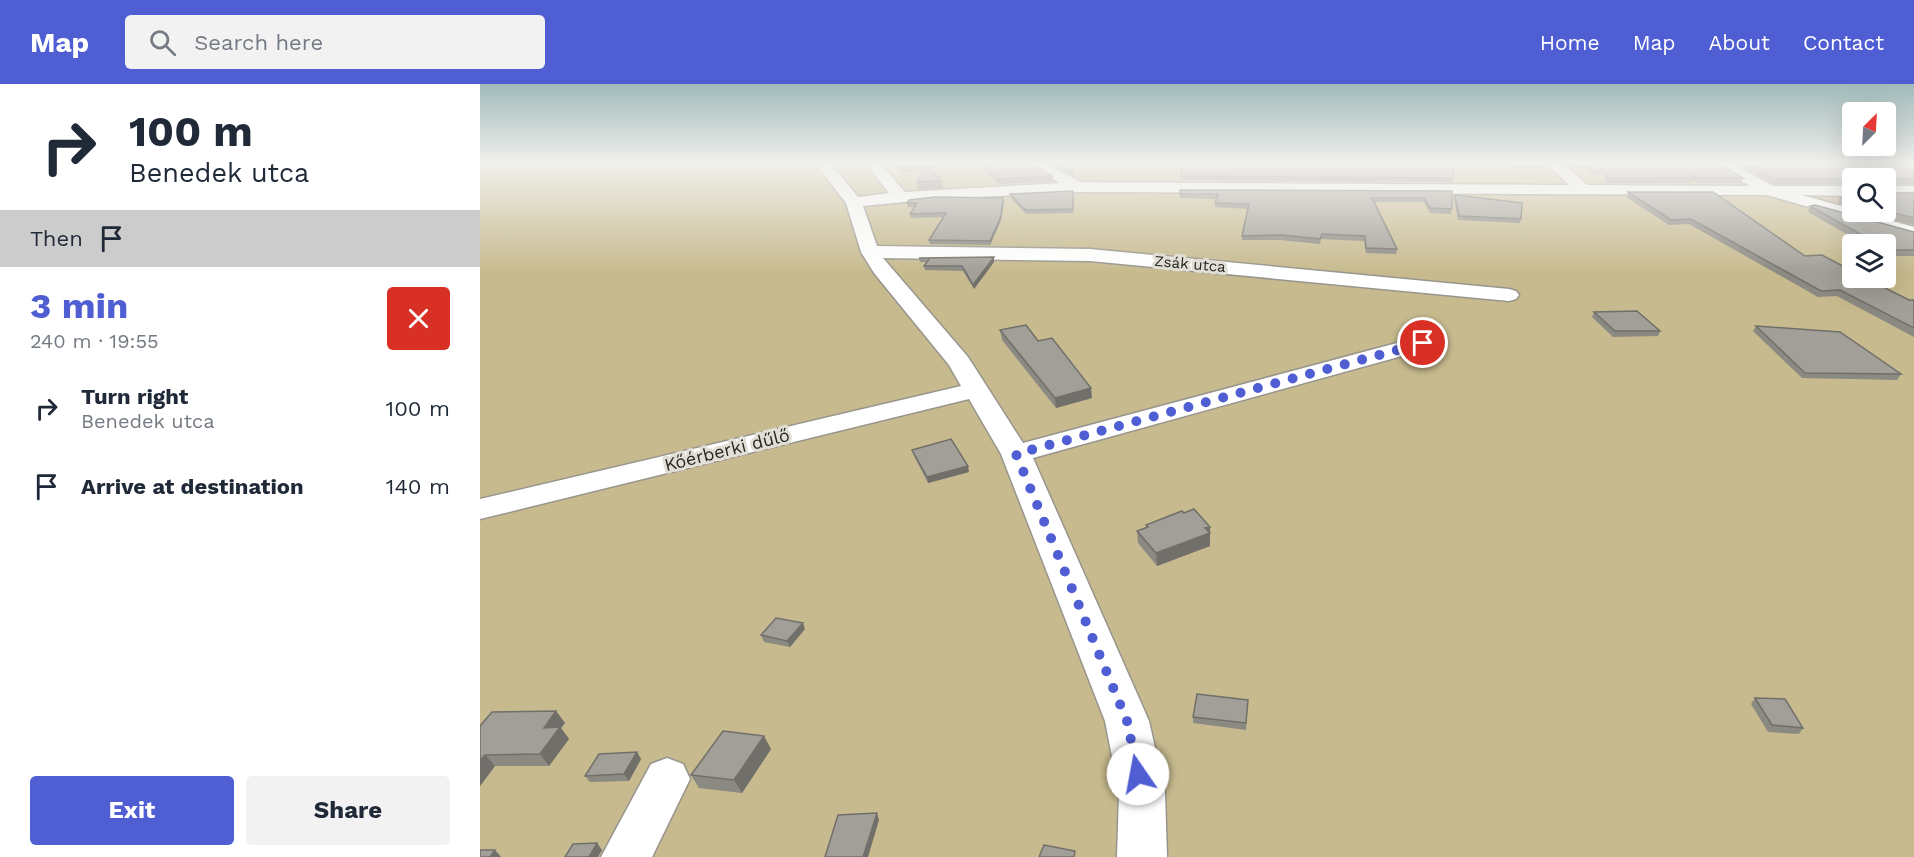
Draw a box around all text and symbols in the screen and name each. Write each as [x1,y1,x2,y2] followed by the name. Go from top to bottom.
[125,15,545,69] search box
[30,26,89,59] text: Map
[146,26,179,59] icon: search
[194,30,323,55] text: Search here
[1540,30,1600,55] text: Home
[1633,30,1676,55] text: Map
[1709,30,1770,55] text: About
[1803,30,1884,55] text: Contact
[1842,102,1896,156] north arrow
[1842,102,1896,288] map controls
[129,107,253,156] text: 100 m
[30,108,108,186] icon: right
[129,157,309,189] text: Benedek utca
[1842,168,1896,222] button: search
[95,222,128,255] icon: arrive
[30,226,83,251] text: Then
[1842,234,1896,288] button: layers
[1154,252,1227,276] street label: Zsák utca
[30,285,128,327] text: 3 min
[387,287,450,350] button: close
[1397,317,1448,368] pin
[1406,326,1439,359] icon: arrive
[30,329,159,353] text: 240 m · 19:55
[81,384,188,409] text: Turn right
[30,392,63,425] icon: right
[386,396,450,421] text: 100 m
[81,409,215,433] text: Benedek utca
[662,424,792,475] street label: Kőérberki dűlő
[30,470,63,503] icon: arrive
[81,474,304,499] text: Arrive at destination
[386,474,450,499] text: 140 m
[1106,742,1170,806] position arrow
[30,776,234,845] button: Exit
[246,776,450,845] button: Share

